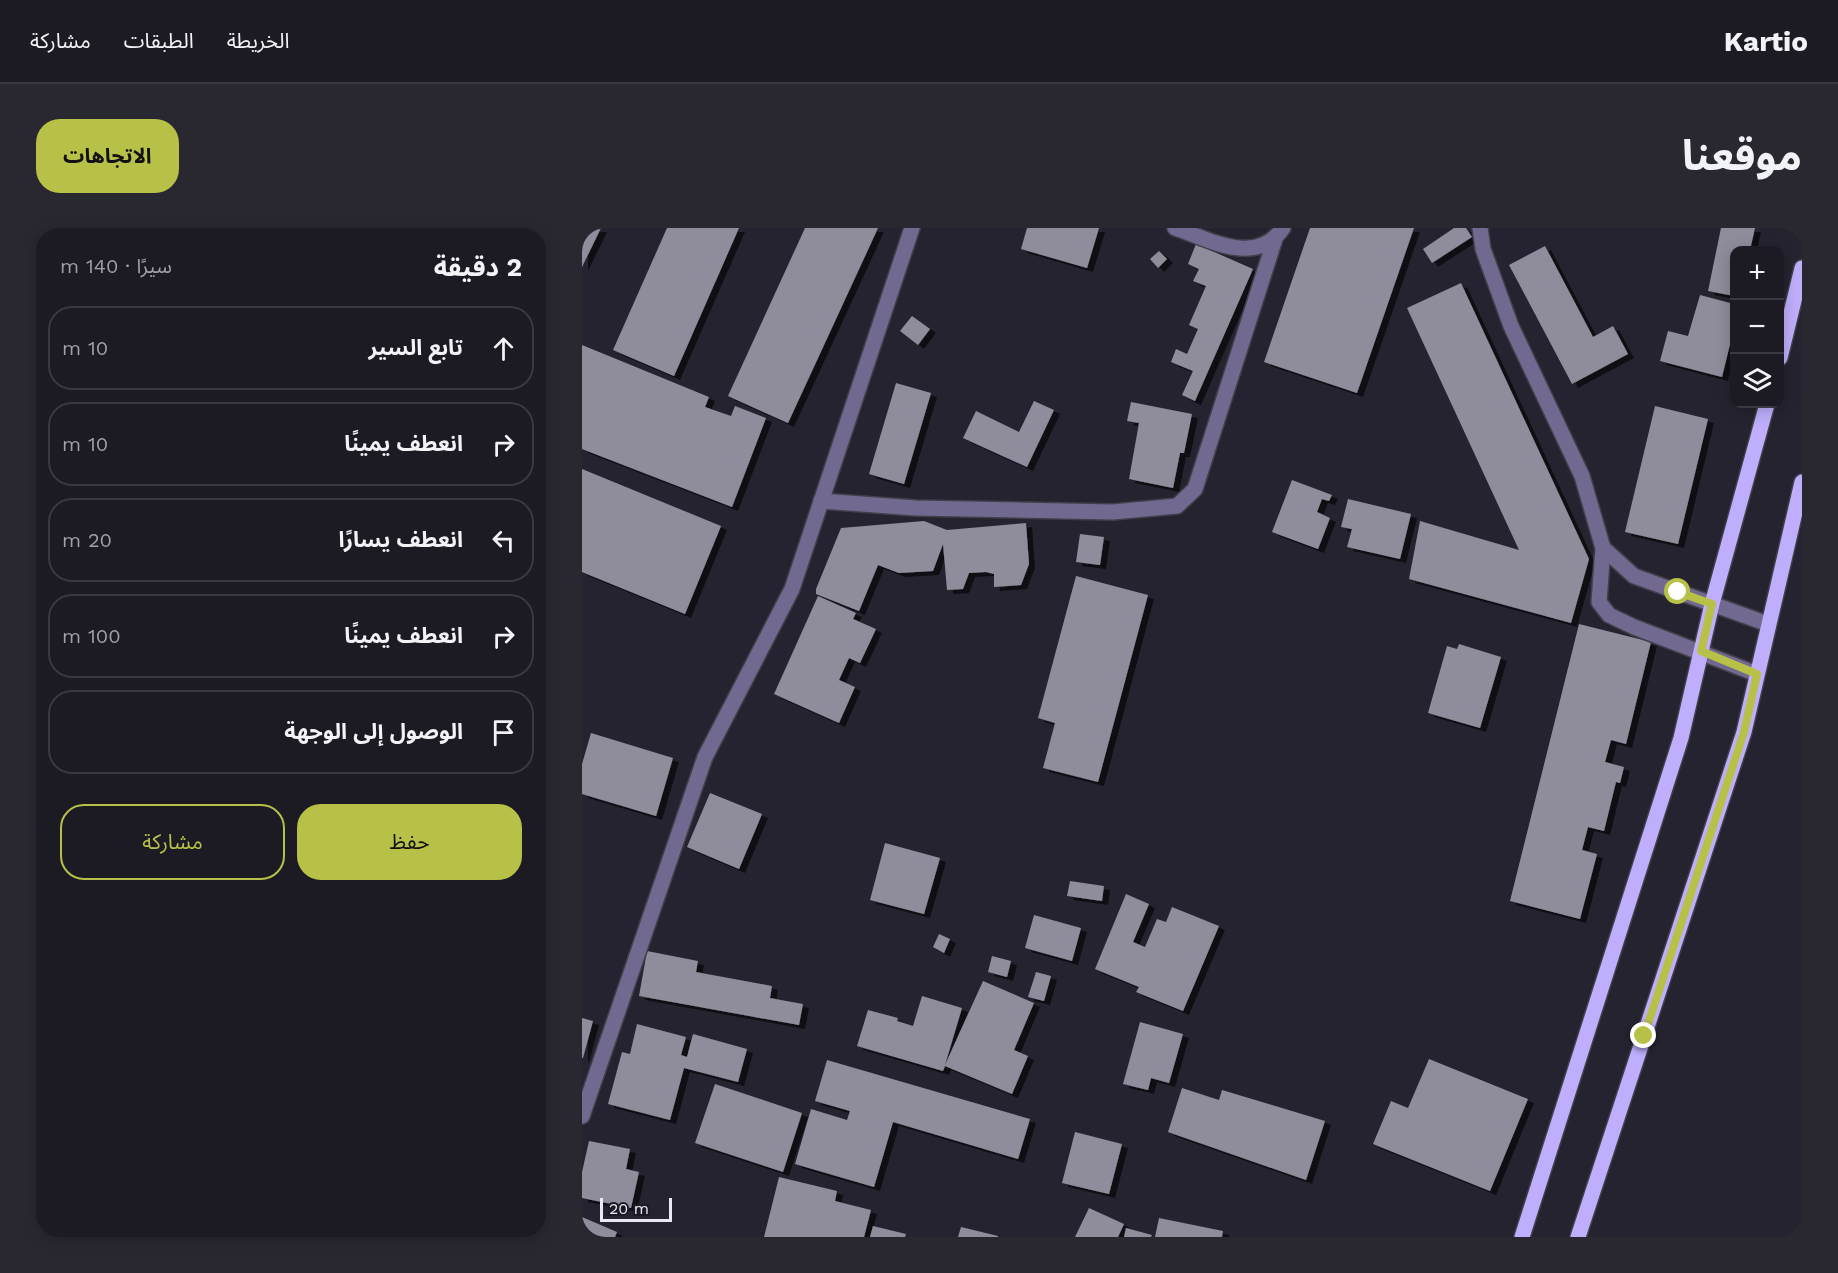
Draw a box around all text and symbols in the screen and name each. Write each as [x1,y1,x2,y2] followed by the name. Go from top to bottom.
[1724,25,1808,58] text: Kartio
[30,28,91,53] text: مشاركة
[124,28,194,53] text: الطبقات
[227,28,290,53] text: الخريطة
[36,119,179,193] button: الاتجاهات
[1682,131,1802,180] text: موقعنا
[1730,246,1784,408] map controls
[1730,246,1784,300] button: +
[434,252,522,282] text: 2 دقيقة
[60,254,172,278] text: سيرًا · 140 m
[1730,300,1784,354] button: −
[487,332,520,365] icon: ahead
[368,335,463,360] text: تابع السير
[62,336,108,360] text: 10 m
[1730,354,1784,408] button: layers
[487,428,520,461] icon: right
[344,431,463,456] text: انعطف يمينًا
[62,432,108,456] text: 10 m
[487,524,520,557] icon: left
[339,527,463,552] text: انعطف يسارًا
[62,528,112,552] text: 20 m
[1664,578,1690,604] route start
[487,620,520,653] icon: right
[344,623,463,648] text: انعطف يمينًا
[62,624,121,648] text: 100 m
[487,716,520,749] icon: arrive
[284,719,463,744] text: الوصول إلى الوجهة
[60,804,285,880] button: مشاركة
[297,804,522,880] button: حفظ
[1630,1022,1656,1048] route end
[600,1195,672,1222] scale bar
[609,1199,649,1218] text: 20 m

